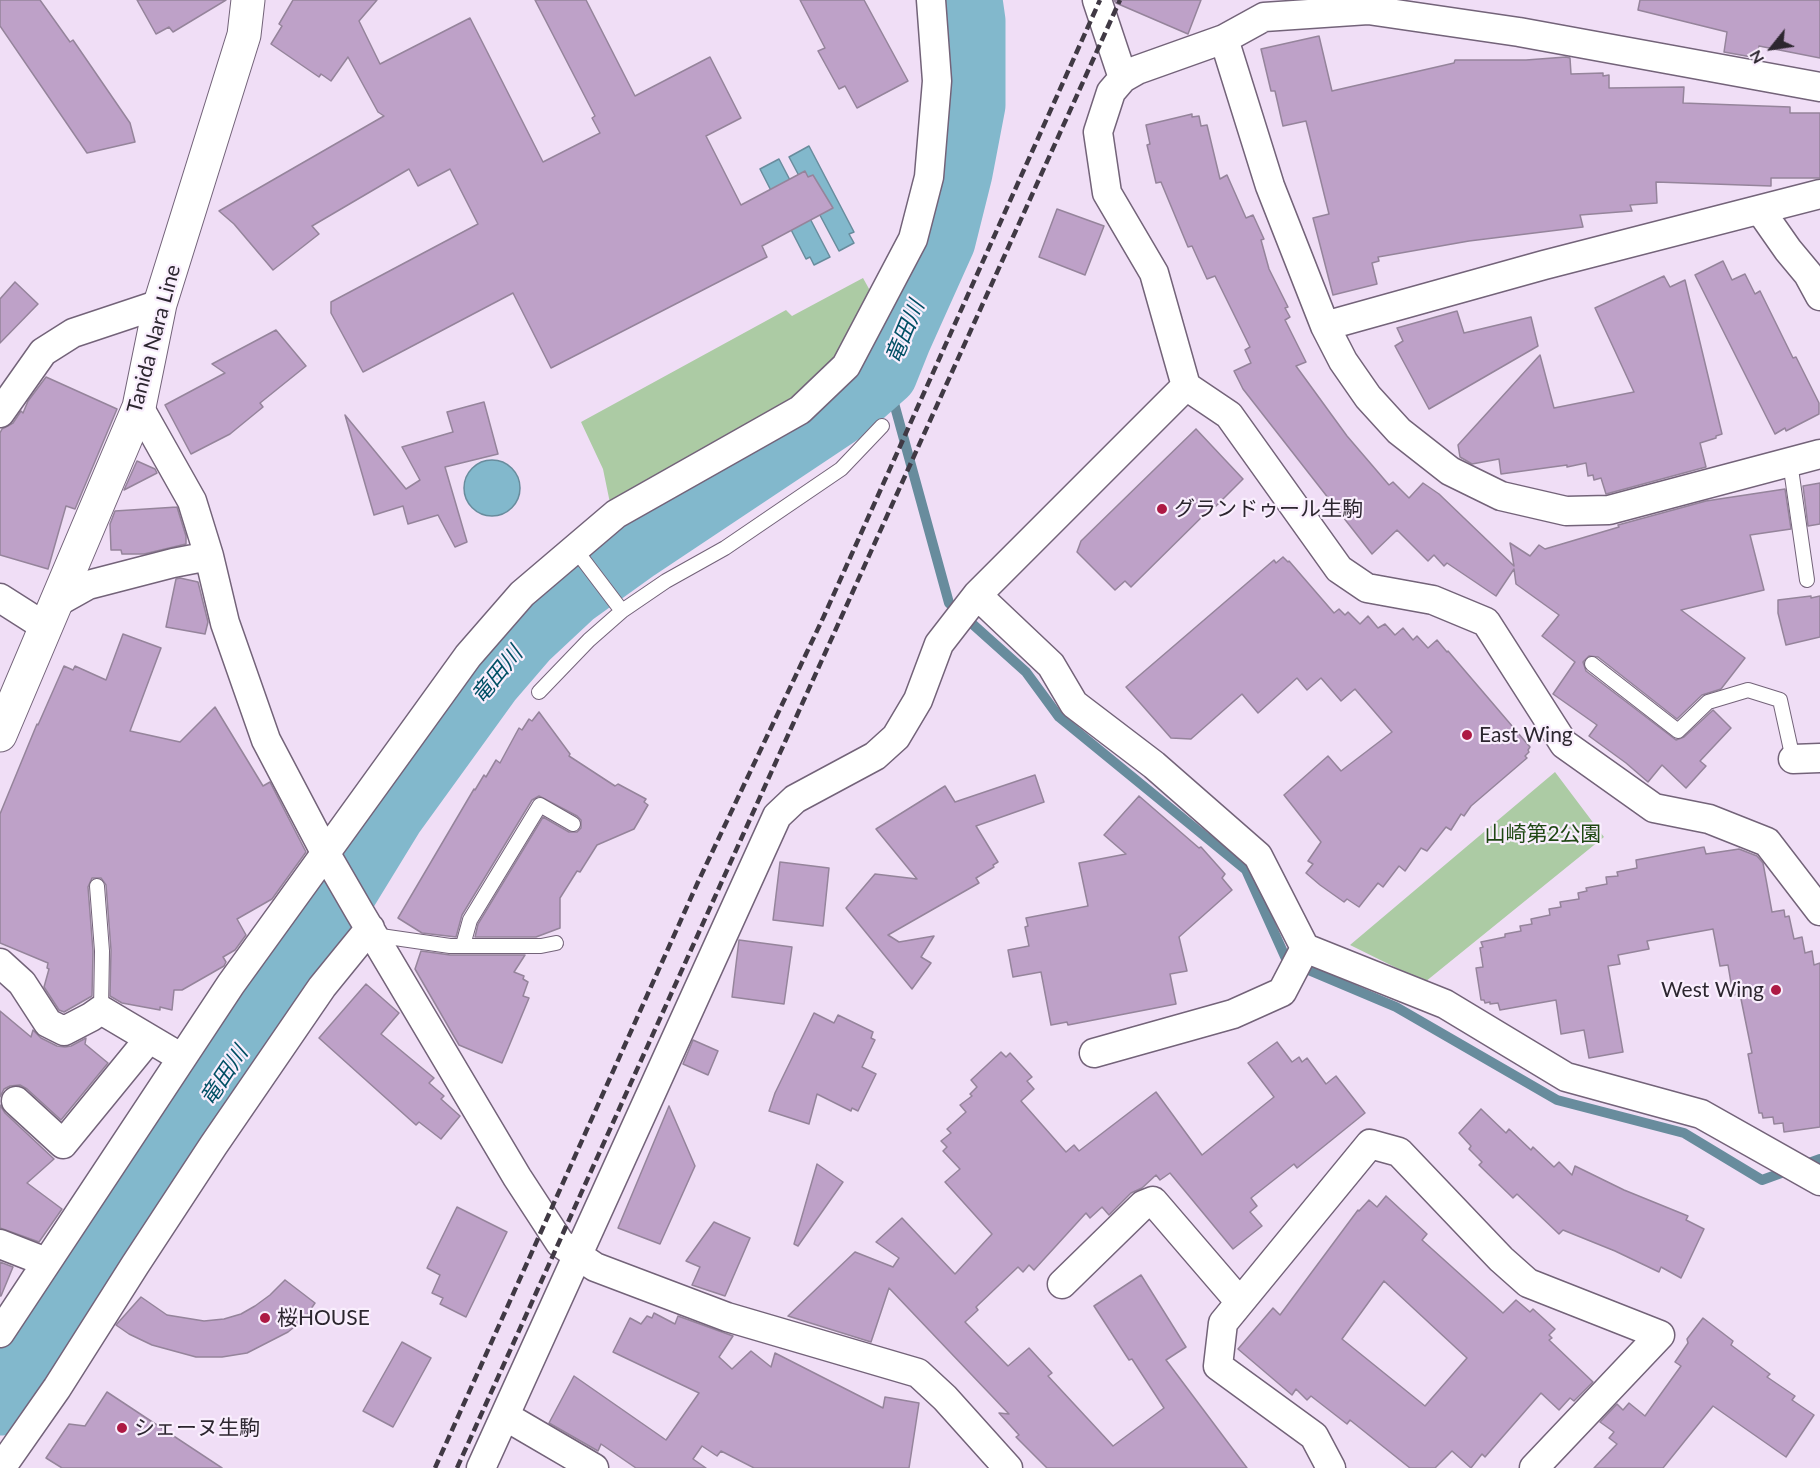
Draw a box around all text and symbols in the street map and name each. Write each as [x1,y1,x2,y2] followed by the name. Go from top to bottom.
[1742,18,1802,78] north arrow
[1745,47,1767,67] text: N
[122,262,186,416] street label: Tanida Nara Line
[880,296,930,368] water label: 竜田川
[1174,496,1363,522] place label: グランドゥール生駒
[1155,502,1169,516] marker: グランドゥール生駒
[466,641,528,709] water label: 竜田川
[1479,722,1573,748] place label: East Wing
[1460,728,1474,742] marker: East Wing
[1484,821,1602,847] park label: 山崎第2公園
[1661,977,1764,1003] place label: West Wing
[1769,983,1783,997] marker: West Wing
[195,1041,253,1111] water label: 竜田川
[277,1305,370,1331] place label: 桜HOUSE
[258,1311,272,1325] marker: 桜HOUSE
[134,1415,260,1441] place label: シェーヌ生駒
[115,1421,129,1435] marker: シェーヌ生駒

